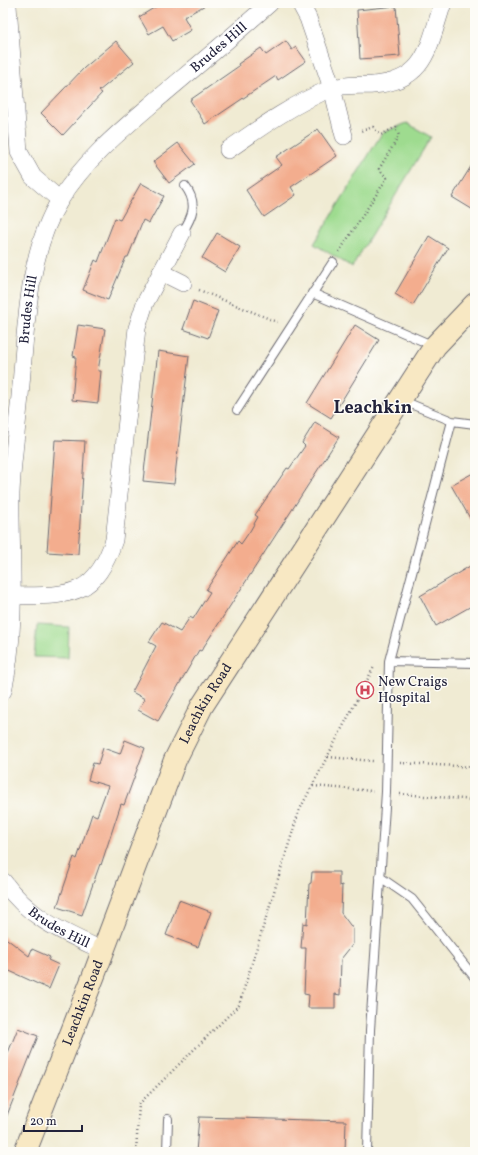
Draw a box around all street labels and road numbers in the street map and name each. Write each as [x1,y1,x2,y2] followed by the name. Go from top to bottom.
[186,18,251,77] street label: Brudes Hill
[15,274,42,345] street label: Brudes Hill
[175,660,237,747] street label: Leachkin Road
[24,903,93,953] street label: Brudes Hill
[58,957,108,1049] street label: Leachkin Road

